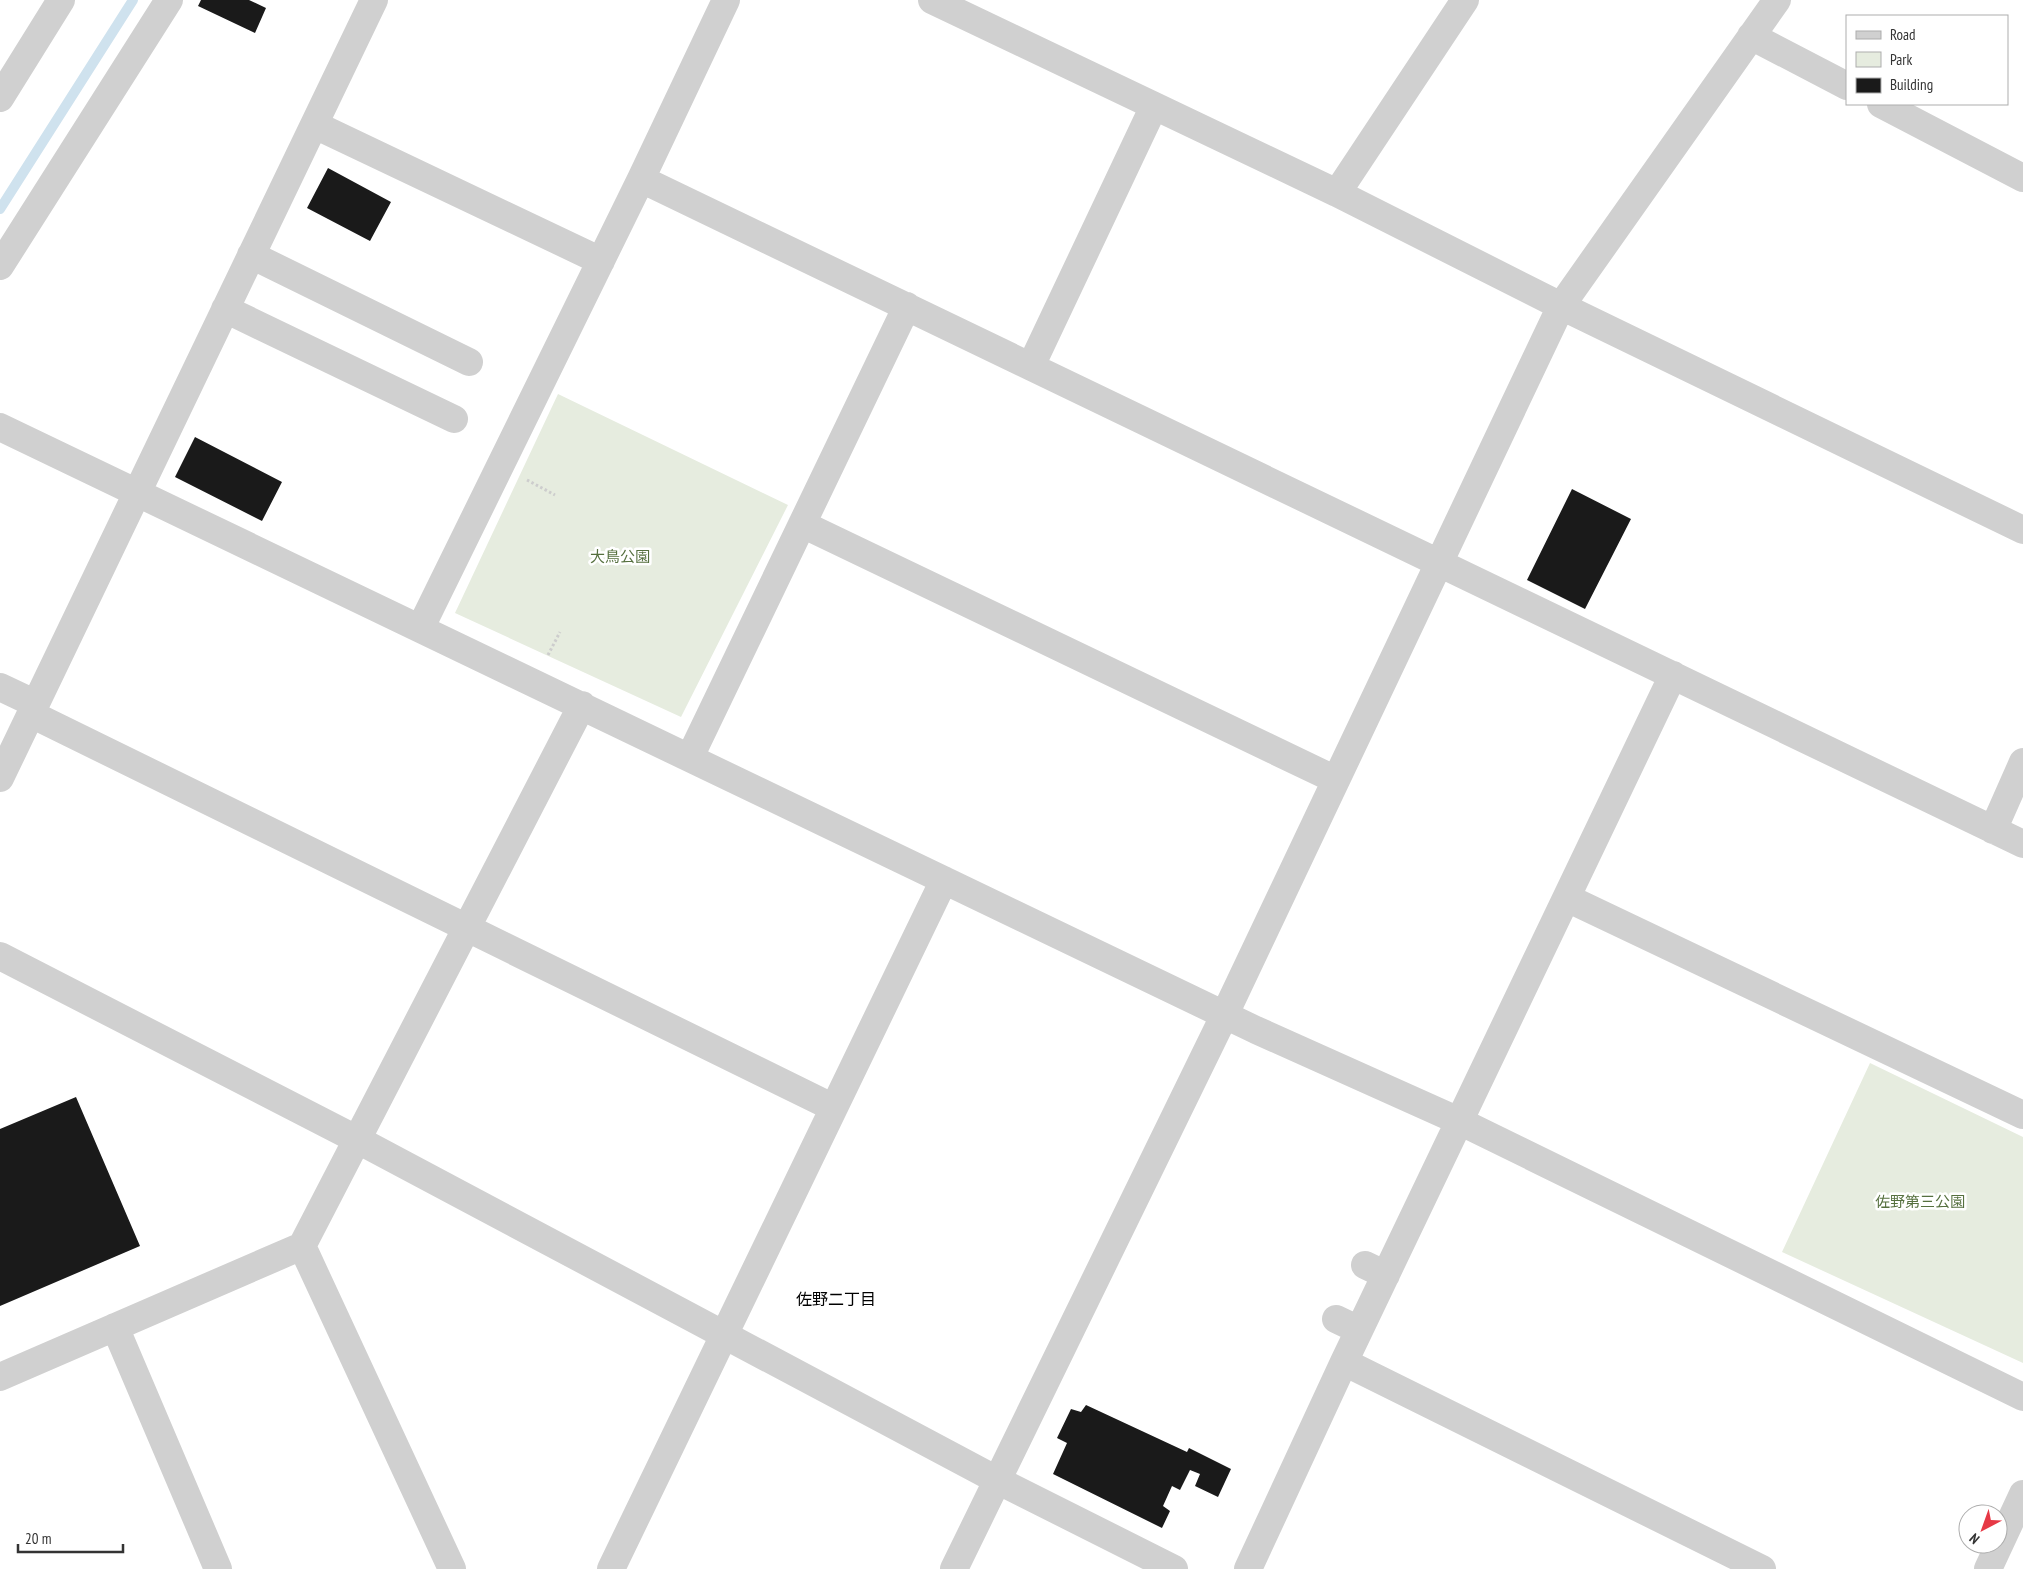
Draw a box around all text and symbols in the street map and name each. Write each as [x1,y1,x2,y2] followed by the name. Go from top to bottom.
[1846,15,2008,105] legend
[1890,25,1916,44] text: Road
[1890,50,1912,69] text: Park
[1890,75,1933,94] text: Building
[590,547,650,566] park label: 大鳥公園
[1875,1192,1965,1211] park label: 佐野第三公園
[796,1289,876,1309] district label: 佐野二丁目
[1958,1504,2008,1554] north arrow
[18,1522,122,1554] scale bar
[25,1529,51,1548] text: 20 m
[1966,1530,1983,1548] text: N

